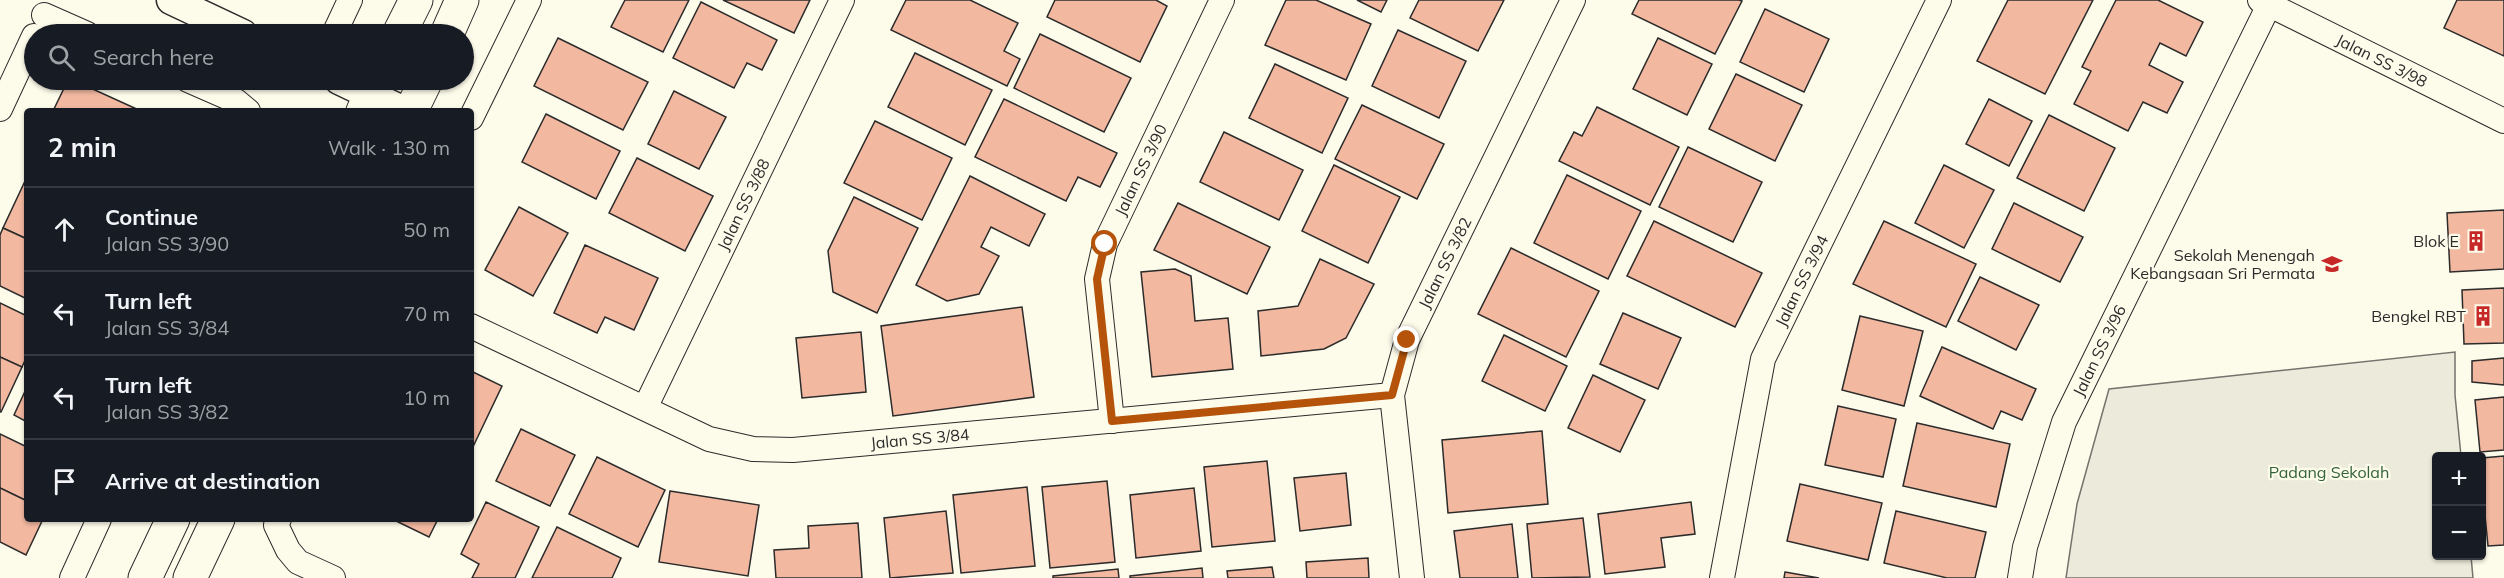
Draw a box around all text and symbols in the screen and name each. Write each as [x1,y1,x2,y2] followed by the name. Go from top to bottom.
[24,24,474,90] search box
[2333,29,2431,91] street label: Jalan SS 3/98
[45,41,78,74] icon: search
[93,43,214,71] text: Search here
[1110,121,1171,219] street label: Jalan SS 3/90
[48,131,117,164] text: 2 min
[328,135,450,160] text: Walk · 130 m
[713,155,774,254] street label: Jalan SS 3/88
[105,203,198,231] text: Continue
[48,213,81,246] icon: ahead
[1414,214,1475,312] street label: Jalan SS 3/82
[403,217,450,242] text: 50 m
[2464,229,2488,253] building icon: Blok E
[1091,230,1117,256] route start
[105,231,229,256] text: Jalan SS 3/90
[1771,231,1832,330] street label: Jalan SS 3/94
[2413,231,2459,251] place label: Blok E
[2130,245,2315,283] place label: Sekolah Menengah Kebangsaan Sri Permata
[2320,252,2344,276] school or university icon: Sekolah Menengah Kebangsaan Sri Permata
[105,287,192,315] text: Turn left
[48,297,81,330] icon: left
[403,301,450,326] text: 70 m
[2068,301,2130,400] street label: Jalan SS 3/96
[2471,304,2495,328] building icon: Bengkel RBT
[2371,306,2466,326] place label: Bengkel RBT
[105,315,229,340] text: Jalan SS 3/84
[1393,326,1419,352] route end
[105,371,192,399] text: Turn left
[48,381,81,414] icon: left
[403,385,450,410] text: 10 m
[105,399,229,424] text: Jalan SS 3/82
[869,424,971,453] street label: Jalan SS 3/84
[2432,452,2486,560] map controls
[2432,452,2486,506] button: +
[2269,462,2389,482] park label: Padang Sekolah
[48,465,81,498] icon: arrive
[105,467,320,495] text: Arrive at destination
[2432,506,2486,560] button: −

